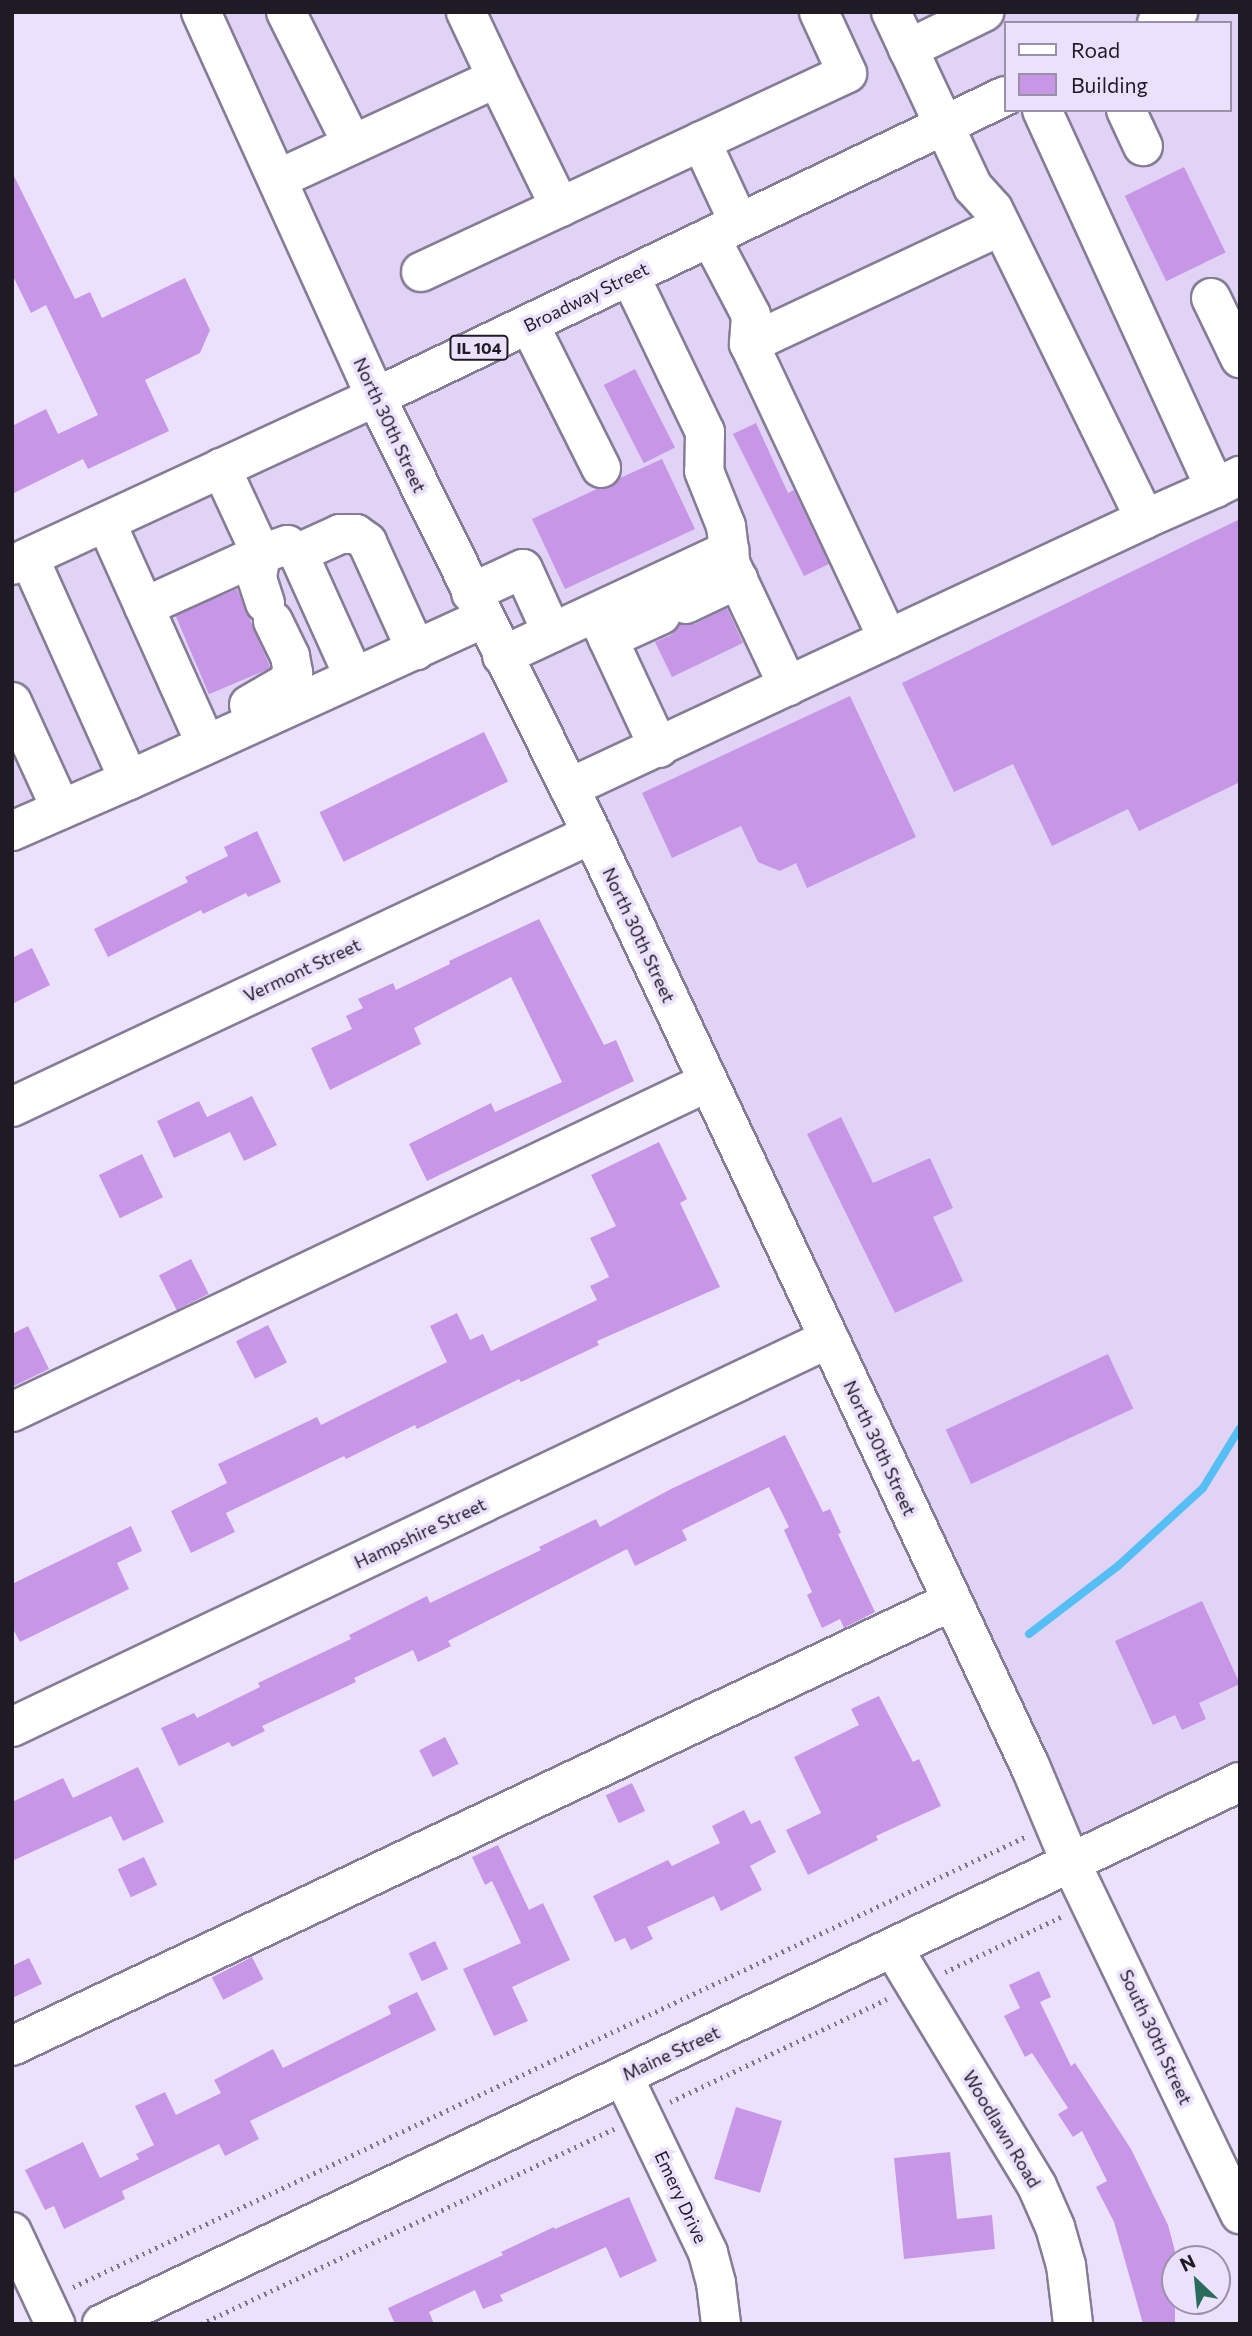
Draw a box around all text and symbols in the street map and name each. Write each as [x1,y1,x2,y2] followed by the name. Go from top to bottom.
[1004,21,1231,112] legend
[1071,37,1120,62] text: Road
[1071,72,1148,97] text: Building
[520,257,652,337] street label: Broadway Street
[449,336,509,360] road number: IL 104
[349,354,431,496] street label: North 30th Street
[598,864,680,1006] street label: North 30th Street
[240,934,364,1006] street label: Vermont Street
[839,1377,921,1519] street label: North 30th Street
[351,1493,489,1573] street label: Hampshire Street
[1115,1966,1197,2108] street label: South 30th Street
[619,2021,723,2085] street label: Maine Street
[958,2066,1046,2192] street label: Woodlawn Road
[650,2147,712,2247] street label: Emery Drive
[1161,2245,1231,2315] north arrow
[1176,2249,1199,2276] text: N

